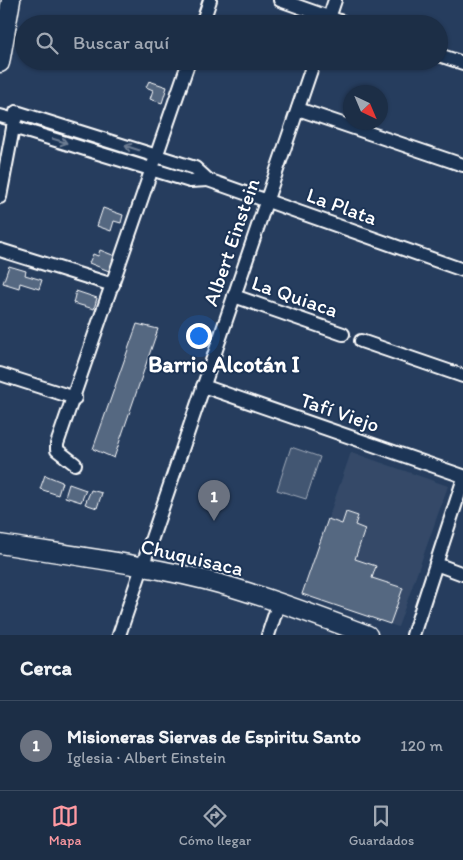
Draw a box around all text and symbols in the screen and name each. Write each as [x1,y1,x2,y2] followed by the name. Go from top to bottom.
[15,15,448,70] search box
[33,29,61,57] icon: search
[73,31,169,54] text: Buscar aquí
[343,85,388,130] north arrow
[52,137,68,147] one-way arrow
[124,143,140,153] one-way arrow
[197,175,265,309] street label: Albert Einstein
[303,182,381,230] street label: La Plata
[249,270,341,322] street label: La Quiaca
[186,323,212,349] your location
[148,351,300,378] district label: Barrio Alcotán I
[297,387,383,437] street label: Tafí Viejo
[198,480,230,521] pin: 1
[138,533,246,581] street label: Chuquisaca
[20,655,72,680] text: Cerca
[67,725,361,748] text: Misioneras Siervas de Espiritu Santo
[32,736,40,755] text: 1
[400,736,443,755] text: 120 m
[67,748,226,767] text: Iglesia · Albert Einstein
[49,802,81,849] tab: Mapa
[179,802,251,849] tab: Cómo llegar
[349,802,414,849] tab: Guardados

